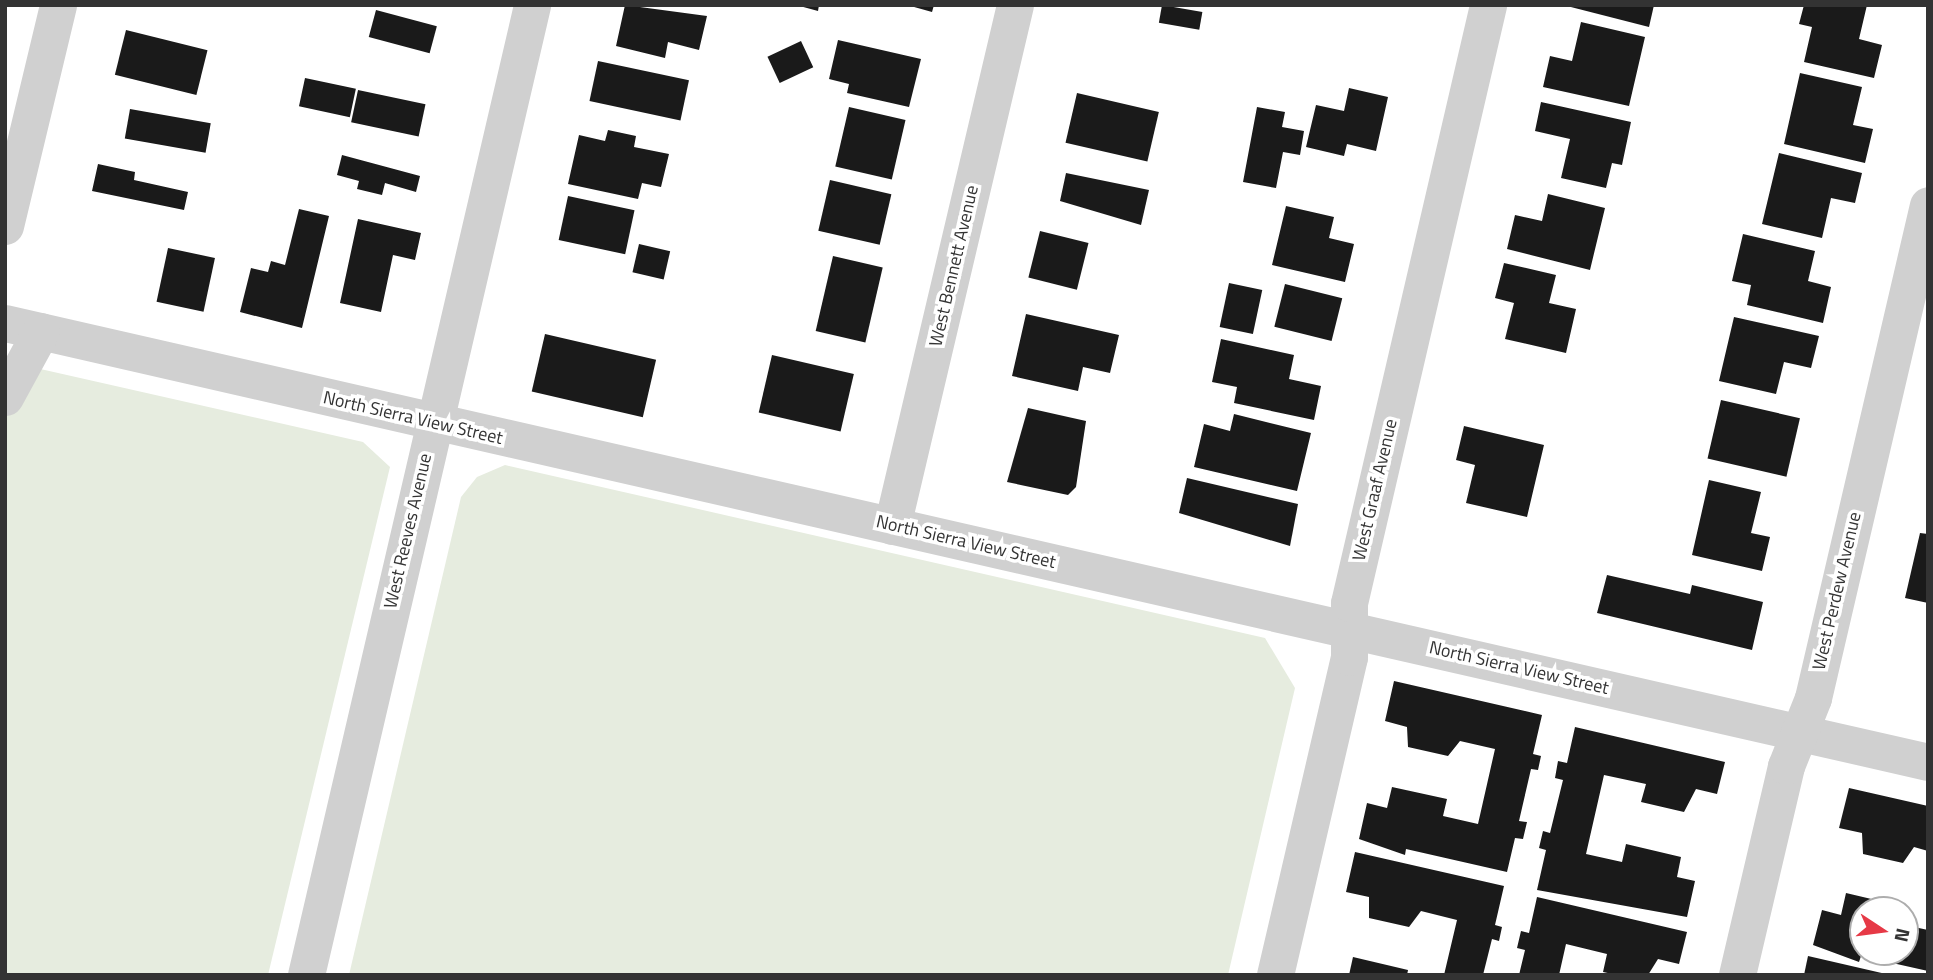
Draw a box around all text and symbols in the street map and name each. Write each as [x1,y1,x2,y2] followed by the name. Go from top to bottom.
[925,183,983,349] street label: West Bennett Avenue
[321,387,505,449] street label: North Sierra View Street
[1348,417,1402,563] street label: West Graaf Avenue
[380,451,436,611] street label: West Reeves Avenue
[1808,510,1866,672] street label: West Perdew Avenue
[874,511,1058,573] street label: North Sierra View Street
[1427,637,1611,699] street label: North Sierra View Street
[1849,896,1919,966] north arrow
[1887,926,1919,945] text: N

